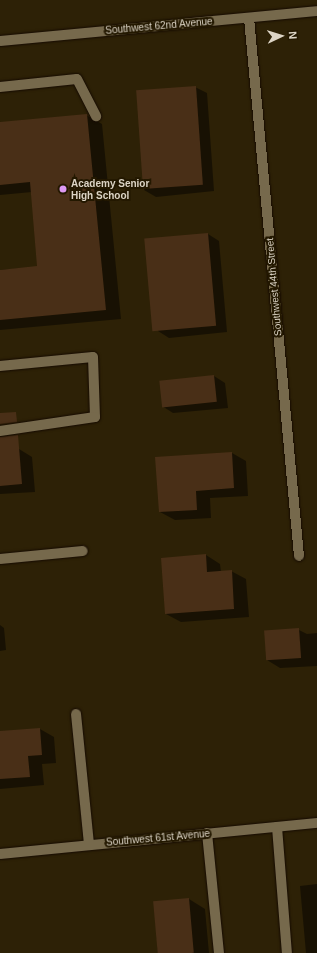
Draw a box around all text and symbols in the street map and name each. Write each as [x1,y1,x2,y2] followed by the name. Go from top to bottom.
[105,15,213,37] street label: Southwest 62nd Avenue
[261,16,301,56] north arrow
[287,31,299,40] text: N
[71,177,149,200] place label: Academy Senior High School
[58,184,68,194] marker: Academy Senior High School
[264,237,284,337] street label: Southwest 44th Street
[105,827,211,849] street label: Southwest 61st Avenue

